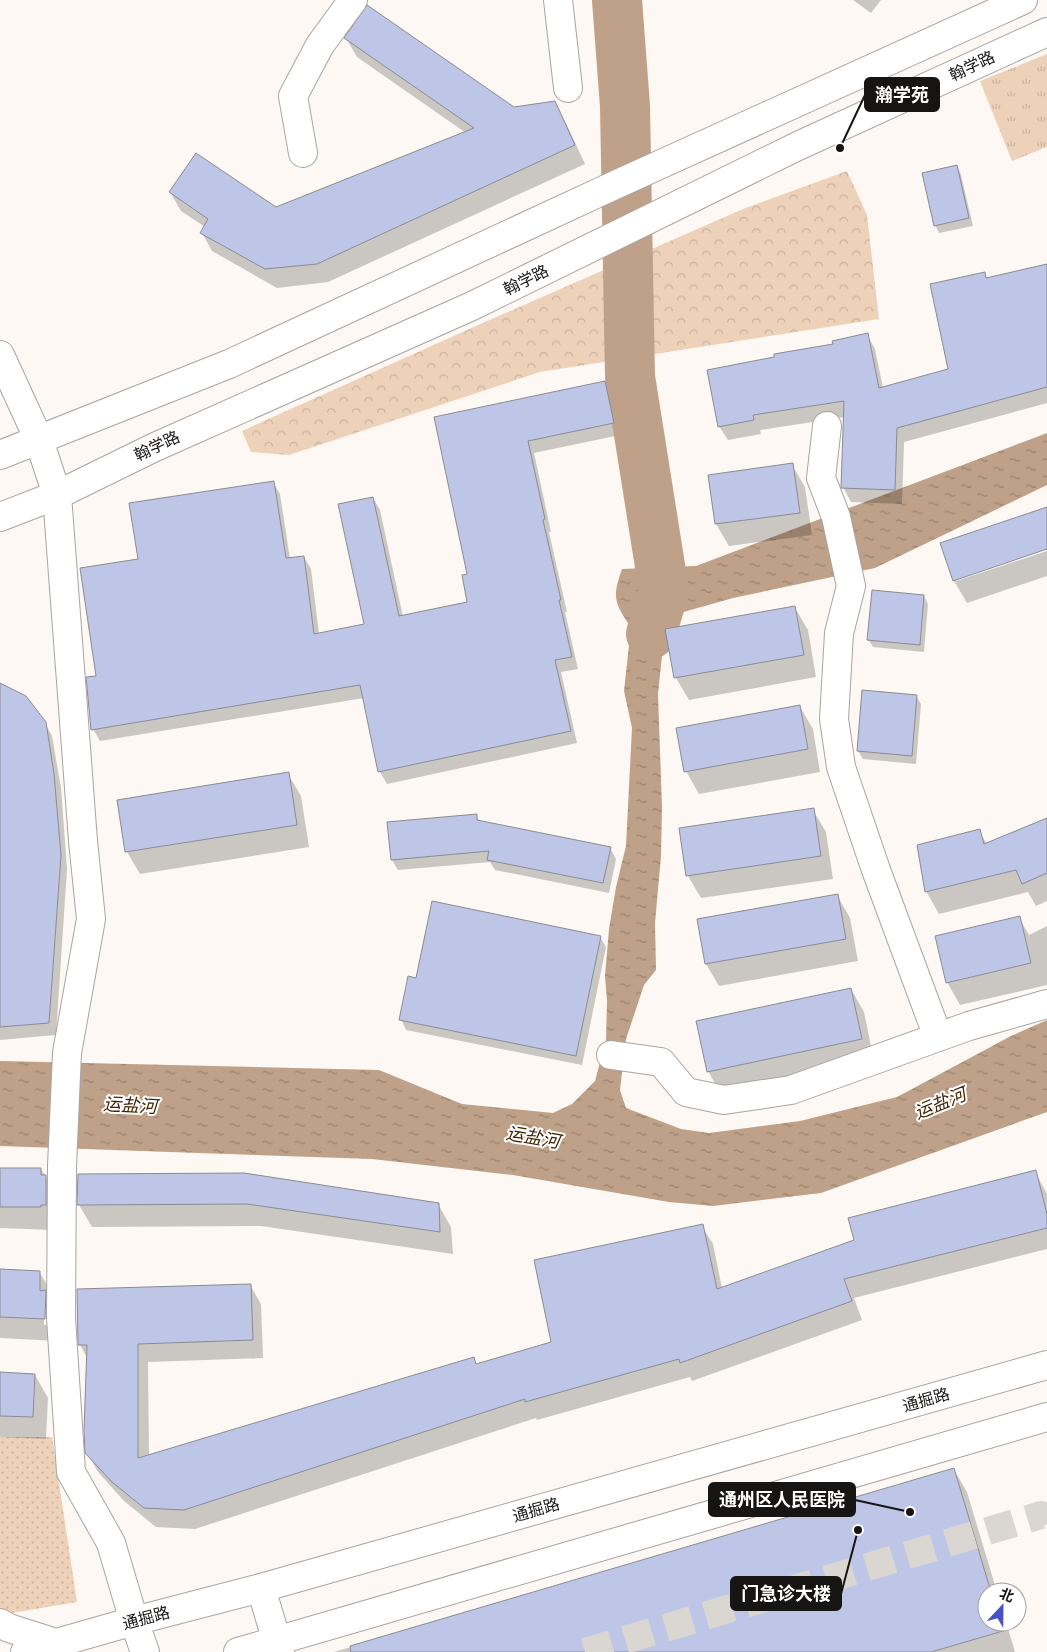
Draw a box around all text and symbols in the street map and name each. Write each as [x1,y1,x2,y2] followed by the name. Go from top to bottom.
[946,47,998,85] street label: 翰学路
[865,78,939,111] callout: 瀚学苑
[875,84,929,105] text: 瀚学苑
[500,261,552,299] street label: 翰学路
[131,427,183,465] street label: 翰学路
[911,1082,972,1123] water label: 运盐河
[102,1093,161,1117] water label: 运盐河
[505,1122,564,1153] water label: 运盐河
[900,1384,952,1416] street label: 通掘路
[709,1483,855,1516] callout: 通州区人民医院
[719,1489,845,1510] text: 通州区人民医院
[510,1494,562,1526] street label: 通掘路
[731,1577,841,1610] callout: 门急诊大楼
[977,1582,1027,1632] north arrow
[741,1583,831,1604] text: 门急诊大楼
[997,1585,1016,1605] text: 北
[120,1603,172,1633] street label: 通掘路

